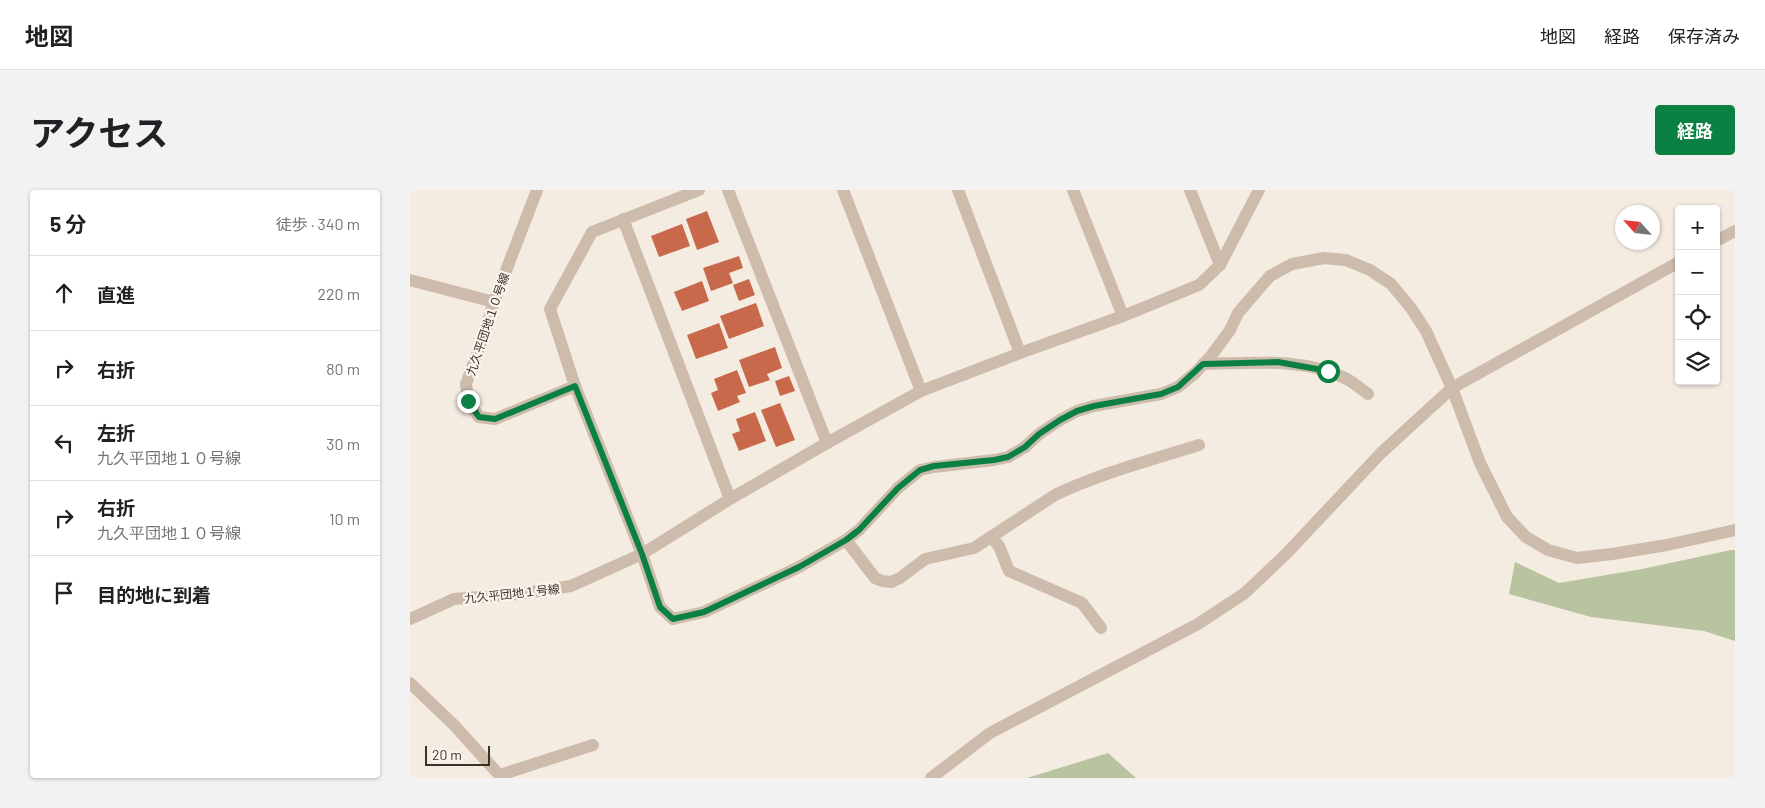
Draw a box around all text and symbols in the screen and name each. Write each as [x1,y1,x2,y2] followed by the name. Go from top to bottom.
[25,21,73,50] text: 地図
[1540,25,1576,47] text: 地図
[1604,25,1640,47] text: 経路
[1668,25,1740,47] text: 保存済み
[1655,105,1735,155] button: 経路
[30,111,168,153] text: アクセス
[1615,205,1660,250] north arrow
[1675,205,1720,385] map controls
[1675,205,1720,250] button: +
[50,211,87,236] text: 5 分
[276,214,360,233] text: 徒歩 · 340 m
[1675,250,1720,295] button: −
[463,271,511,377] street label: 九久平団地１０号線
[50,279,78,307] icon: ahead
[97,283,135,306] text: 直進
[317,284,360,303] text: 220 m
[1675,295,1720,340] button: locate
[1675,340,1720,385] button: layers
[50,354,78,382] icon: right
[97,358,135,381] text: 右折
[326,359,360,378] text: 80 m
[1317,360,1340,383] route start
[457,390,480,413] route end
[97,421,135,444] text: 左折
[50,429,78,457] icon: left
[326,434,360,453] text: 30 m
[97,448,241,467] text: 九久平団地１０号線
[97,496,135,519] text: 右折
[50,504,78,532] icon: right
[329,509,360,528] text: 10 m
[97,523,241,542] text: 九久平団地１０号線
[50,579,78,607] icon: arrive
[464,581,560,605] street label: 九久平団地１号線
[97,583,211,606] text: 目的地に到着
[425,743,490,766] scale bar
[432,746,462,763] text: 20 m

